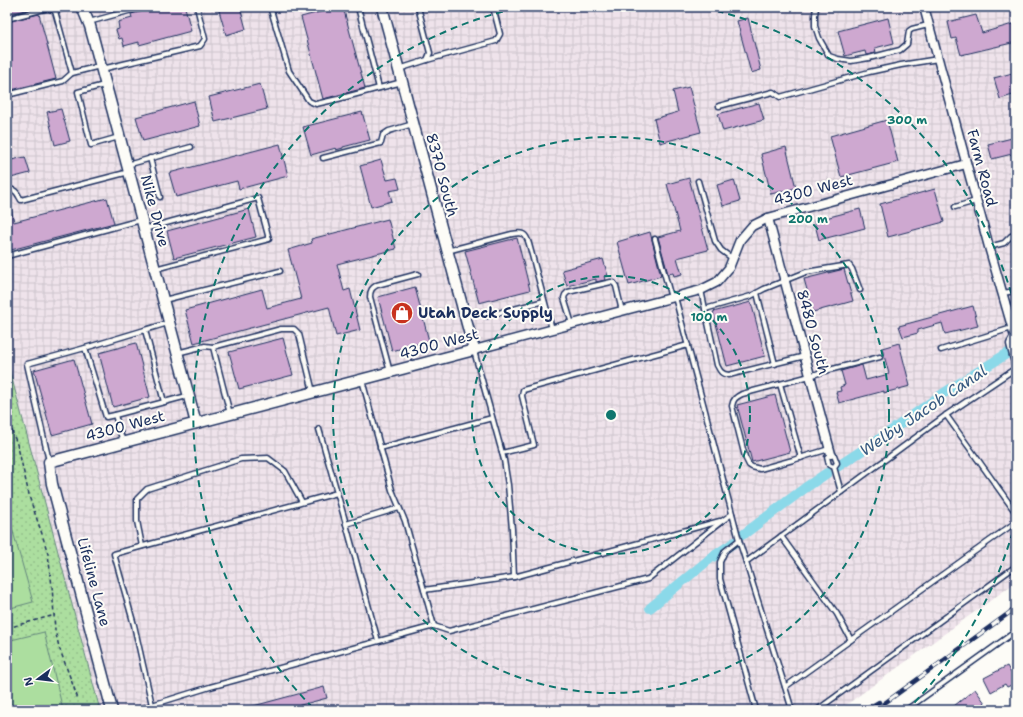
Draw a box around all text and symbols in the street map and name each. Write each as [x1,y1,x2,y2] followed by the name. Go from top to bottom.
[887,112,927,128] text: 300 m
[962,127,1002,209] street label: Farm Road
[421,131,463,219] street label: 8370 South
[771,170,855,210] street label: 4300 West
[136,173,174,249] street label: Nike Drive
[788,211,828,227] text: 200 m
[792,287,834,377] street label: 8480 South
[389,300,415,326] shop icon: Utah Deck Supply
[418,303,553,323] place label: Utah Deck Supply
[691,309,728,325] text: 100 m
[397,324,481,364] street label: 4300 West
[856,360,991,461] water label: Welby Jacob Canal
[83,406,167,446] street label: 4300 West
[604,408,618,422] centre of rings
[73,535,115,629] street label: Lifeline Lane
[18,659,58,699] north arrow
[20,675,37,688] text: N

